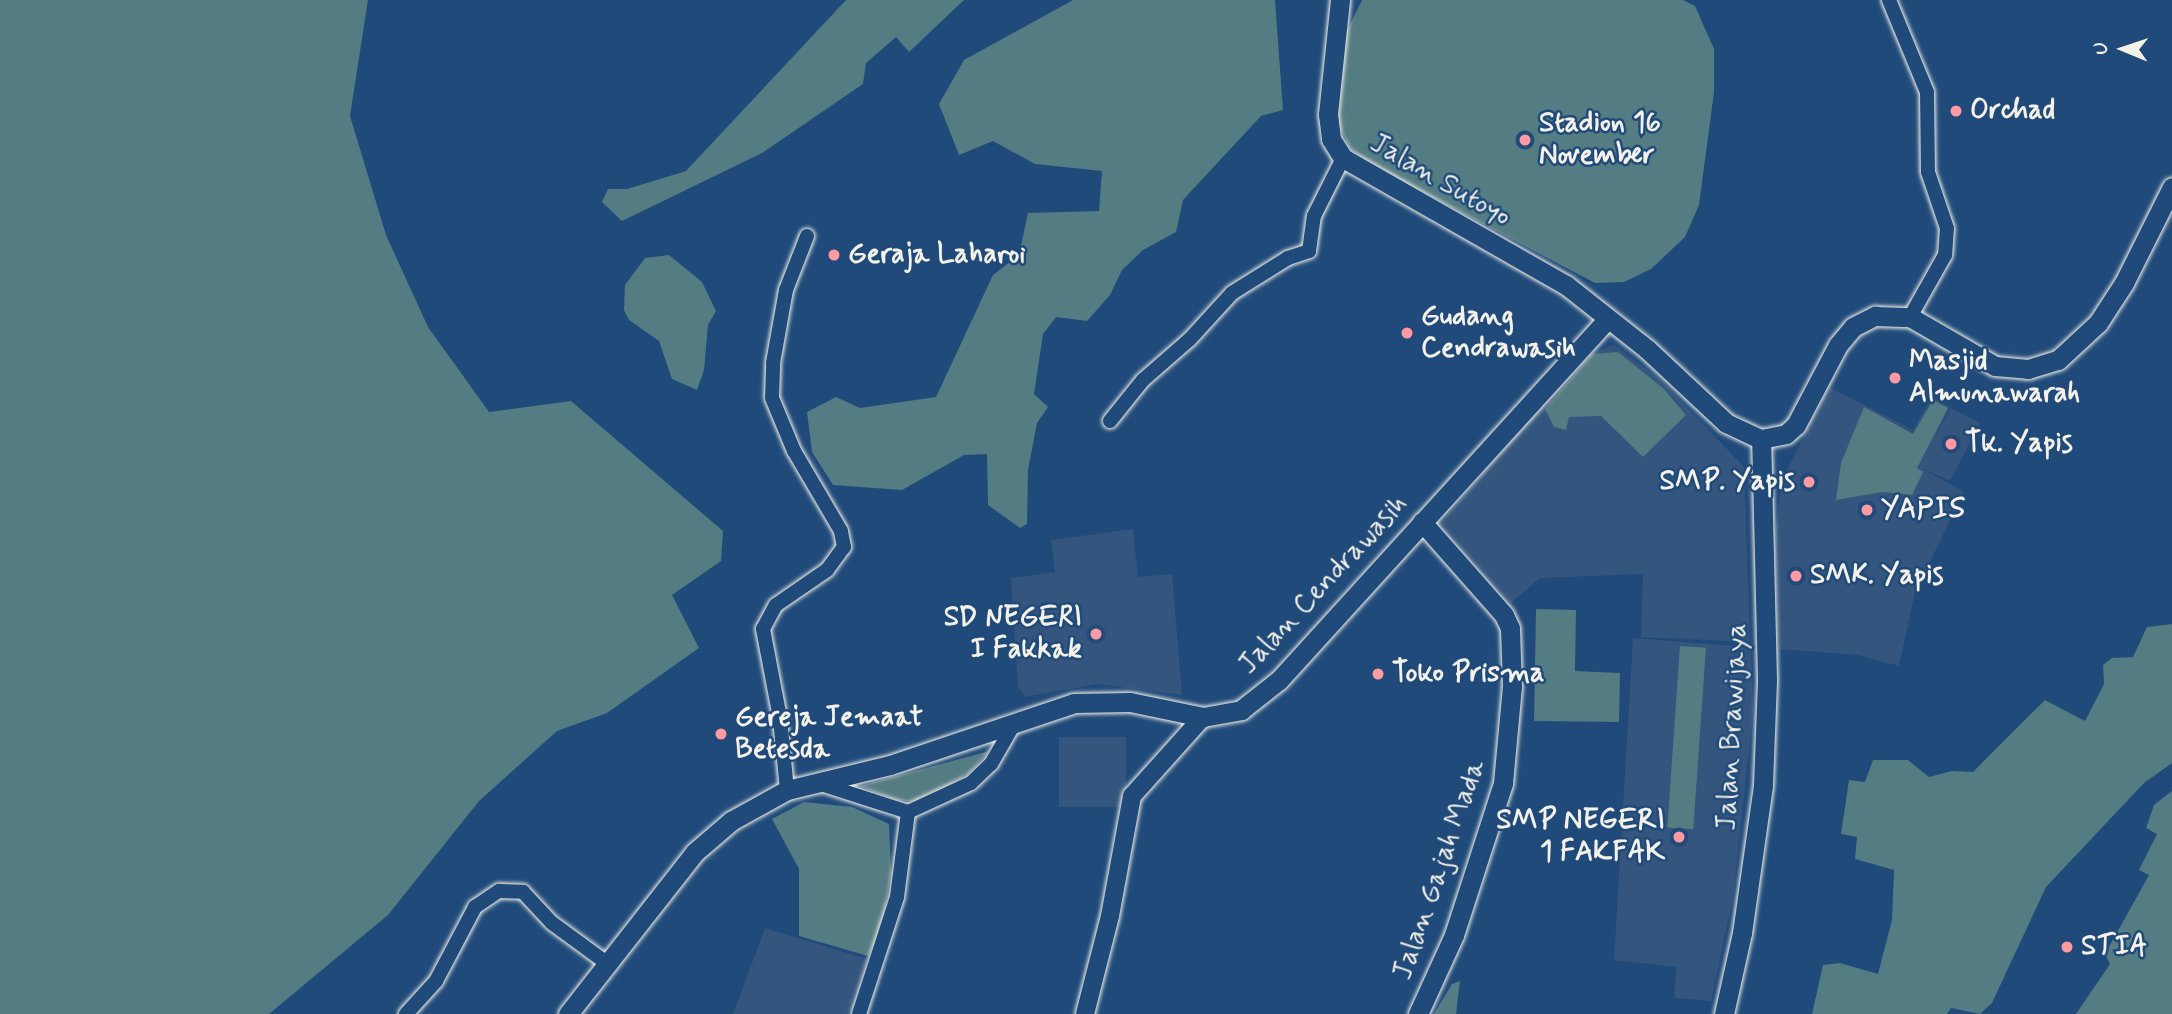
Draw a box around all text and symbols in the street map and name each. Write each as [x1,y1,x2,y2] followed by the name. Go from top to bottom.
[2088,14,2158,84] north arrow
[2089,42,2114,55] text: U
[1970,94,2055,128] place label: Orchad
[1948,103,1964,119] marker: Orchad
[1539,107,1660,173] place label: Stadion 16 November
[1365,128,1515,234] street label: Jalan Sutoyo
[1517,132,1533,148] marker: Stadion 16 November
[848,238,1026,272] place label: Geraja Laharoi
[826,247,842,263] marker: Geraja Laharoi
[1421,300,1576,366] place label: Gudang Cendrawasih
[1399,325,1415,341] marker: Gudang Cendrawasih
[1909,345,2080,411] place label: Masjid Almunawarah
[1887,370,1903,386] marker: Masjid Almunawarah
[1965,427,2073,461] place label: Tk. Yapis
[1943,436,1959,452] marker: Tk. Yapis
[1659,465,1795,499] place label: SMP. Yapis
[1801,474,1817,490] marker: SMP. Yapis
[1231,487,1417,683] street label: Jalan Cendrawasih
[1881,493,1965,527] place label: YAPIS
[1859,502,1875,518] marker: YAPIS
[1810,559,1944,593] place label: SMK. Yapis
[1788,568,1804,584] marker: SMK. Yapis
[940,601,1082,667] place label: SD NEGERI I Fakkak
[1711,622,1755,832] street label: Jalan Brawijaya
[1088,626,1104,642] marker: SD NEGERI I Fakkak
[1392,657,1533,691] place label: Toko Prisma
[1370,666,1386,682] marker: Toko Prisma
[735,701,923,767] place label: Gereja Jemaat Betesda
[713,726,729,742] marker: Gereja Jemaat Betesda
[1388,759,1492,981] street label: Jalan Gajah Mada
[1496,804,1665,870] place label: SMP NEGERI 1 FAKFAK
[1671,829,1687,845] marker: SMP NEGERI 1 FAKFAK
[2081,930,2147,964] place label: STIA
[2059,939,2075,955] marker: STIA

